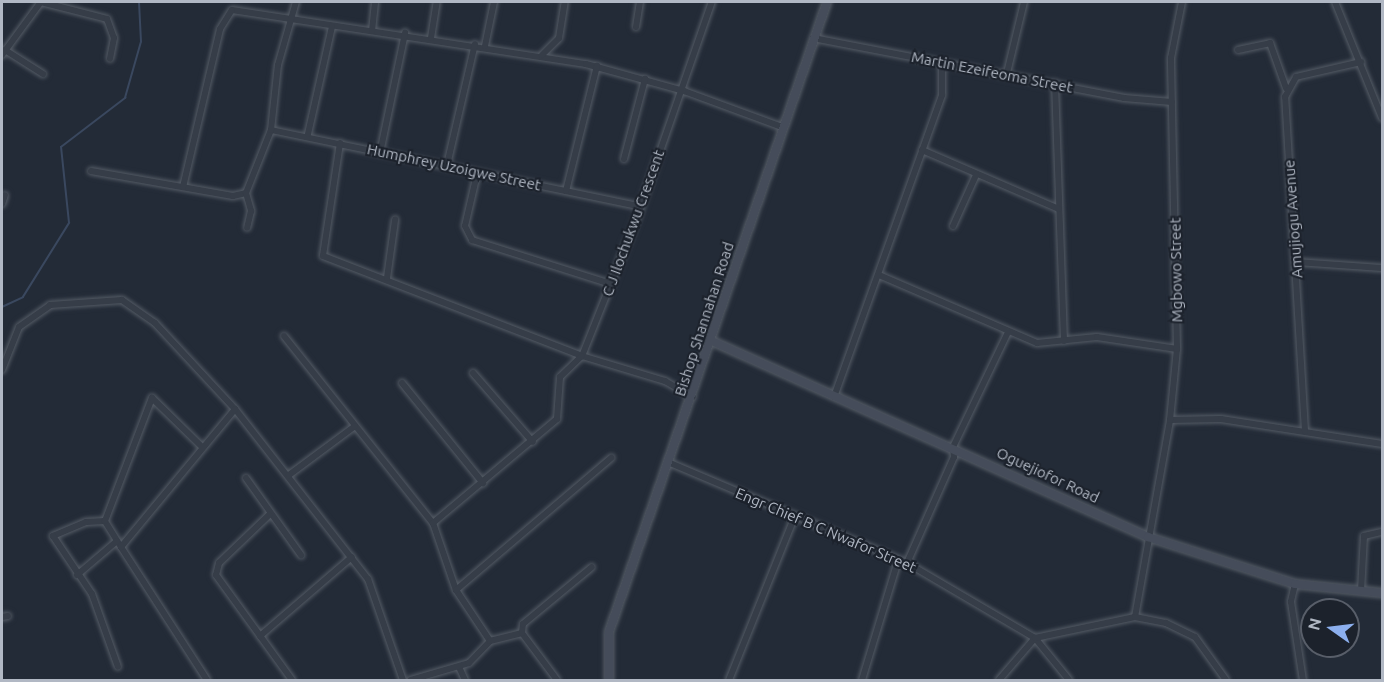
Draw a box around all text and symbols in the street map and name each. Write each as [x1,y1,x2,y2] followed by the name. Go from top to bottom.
[910,48,1074,96] street label: Martin Ezeifeoma Street
[366,140,542,194] street label: Humphrey Uzoigwe Street
[598,147,668,299] street label: C J Ilochukwu Crescent
[1280,159,1306,279] street label: Amujiogu Avenue
[1166,217,1186,323] street label: Mgbowo Street
[671,240,737,398] street label: Bishop Shannahan Road
[994,443,1102,507] street label: Oguejiofor Road
[733,484,919,576] street label: Engr Chief B C Nwafor Street
[1300,598,1360,658] north arrow
[1304,616,1325,632] text: N

